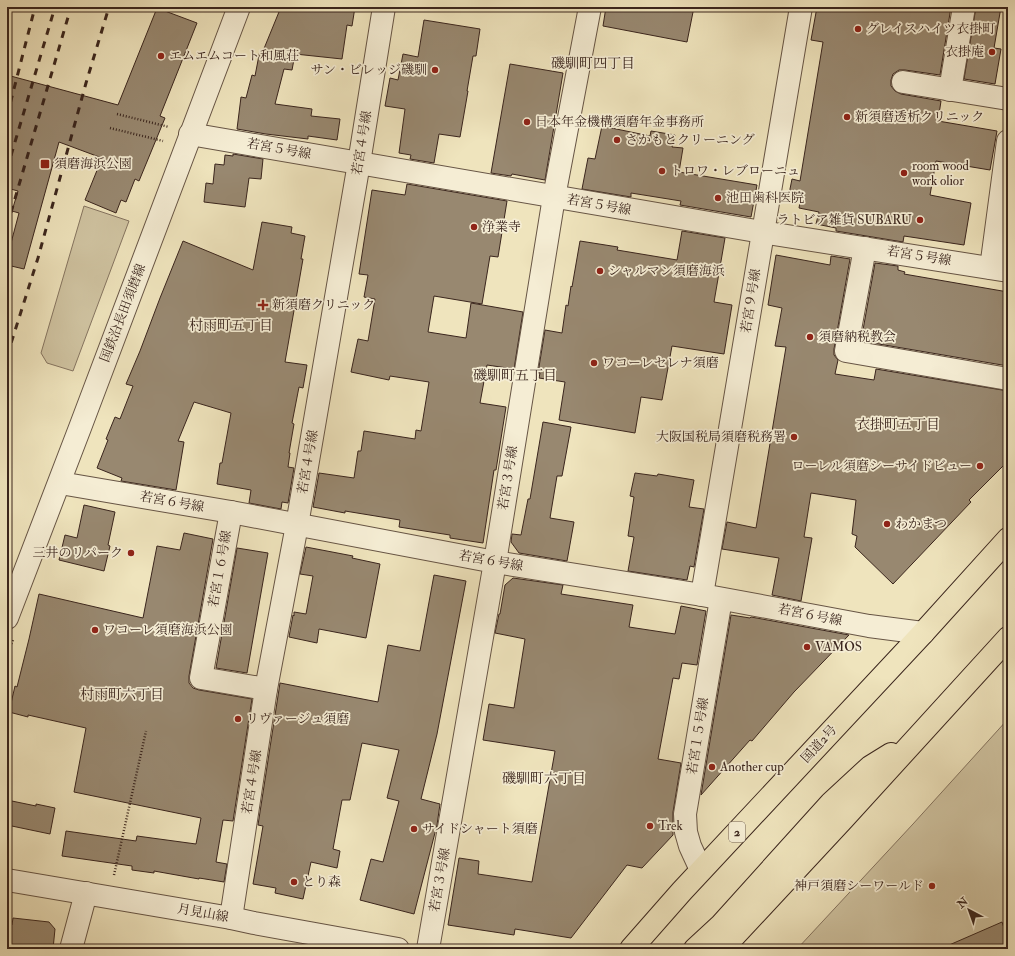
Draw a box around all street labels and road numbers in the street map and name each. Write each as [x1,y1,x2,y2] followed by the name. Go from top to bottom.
[349,110,375,176] street label: 若宮４号線
[246,135,312,163] street label: 若宮５号線
[566,191,632,219] street label: 若宮５号線
[886,243,952,269] street label: 若宮５号線
[97,262,149,364] street label: 国鉄沿長田須磨線
[738,268,764,334] street label: 若宮９号線
[294,429,322,495] street label: 若宮４号線
[495,445,521,511] street label: 若宮３号線
[139,488,205,516] street label: 若宮６号線
[205,529,235,609] street label: 若宮１６号線
[458,547,524,575] street label: 若宮６号線
[777,601,843,629] street label: 若宮６号線
[684,696,712,776] street label: 若宮１５号線
[798,722,840,766] street label: 国道2号
[239,749,265,815] street label: 若宮４号線
[729,822,745,842] road number: 2
[426,847,454,913] street label: 若宮３号線
[176,901,230,925] street label: 月見山線

